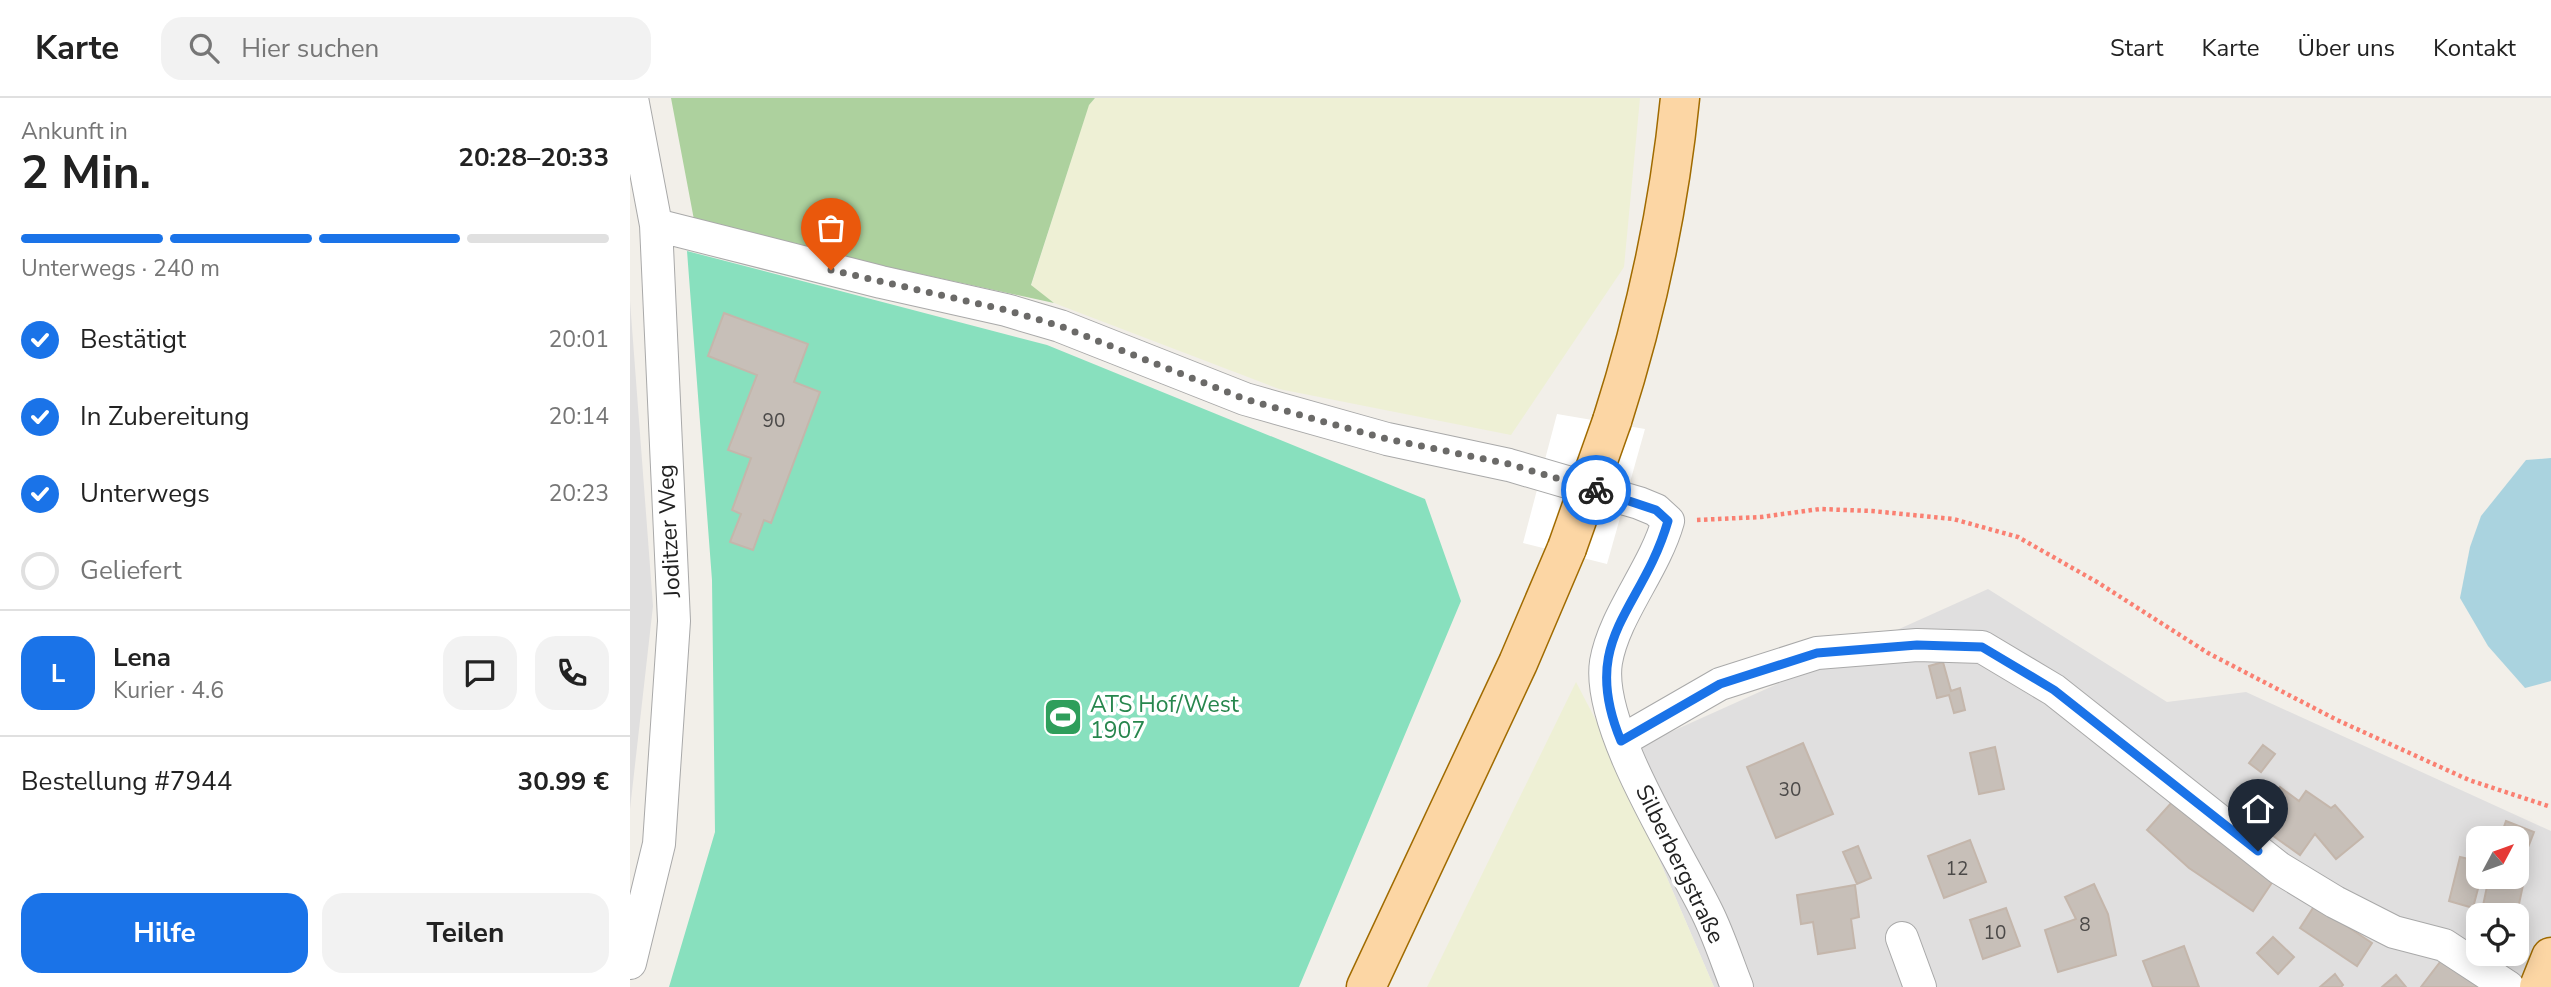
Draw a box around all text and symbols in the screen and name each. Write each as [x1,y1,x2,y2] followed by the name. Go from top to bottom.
[161,17,651,80] search box
[35,26,119,71] text: Karte
[185,29,223,67] icon: search
[241,31,379,66] text: Hier suchen
[2110,32,2163,64] text: Start
[2201,32,2259,64] text: Karte
[2297,32,2395,64] text: Über uns
[2433,32,2516,64] text: Kontakt
[21,116,128,147] text: Ankunft in
[458,140,609,175] text: 20:28–20:33
[21,141,151,204] text: 2 Min.
[801,198,861,270] pin
[812,209,850,247] icon: bag
[21,253,220,284] text: Unterwegs · 240 m
[21,321,59,359] icon: check
[80,322,186,357] text: Bestätigt
[549,324,609,355] text: 20:01
[21,398,59,436] icon: check
[80,399,249,434] text: In Zubereitung
[549,401,609,432] text: 20:14
[763,408,785,434] house number: 90
[1561,455,1631,525] courier
[650,464,688,599] street label: Joditzer Weg
[1577,471,1615,509] icon: bike
[21,475,59,513] icon: check
[80,476,210,511] text: Unterwegs
[549,478,609,509] text: 20:23
[80,553,181,588] text: Geliefert
[443,636,517,710] button: chat
[535,636,609,710] button: phone
[113,640,171,675] text: Lena
[51,656,65,691] text: L
[113,675,224,706] text: Kurier · 4.6
[1090,689,1240,746] place label: ATS Hof/West 1907
[1042,696,1084,738] sports icon: ATS Hof/West 1907
[21,764,232,799] text: Bestellung #7944
[518,764,609,799] text: 30.99 €
[1779,777,1801,803] house number: 30
[1628,779,1732,949] street label: Silberbergstraße
[2228,779,2288,851] pin
[2239,790,2277,828] icon: home
[2466,826,2529,889] north arrow
[2466,826,2529,966] map controls
[1946,856,1968,882] house number: 12
[21,893,308,973] button: Hilfe
[322,893,609,973] button: Teilen
[2466,903,2529,966] button: locate
[2079,912,2091,938] house number: 8
[1984,920,2006,946] house number: 10

